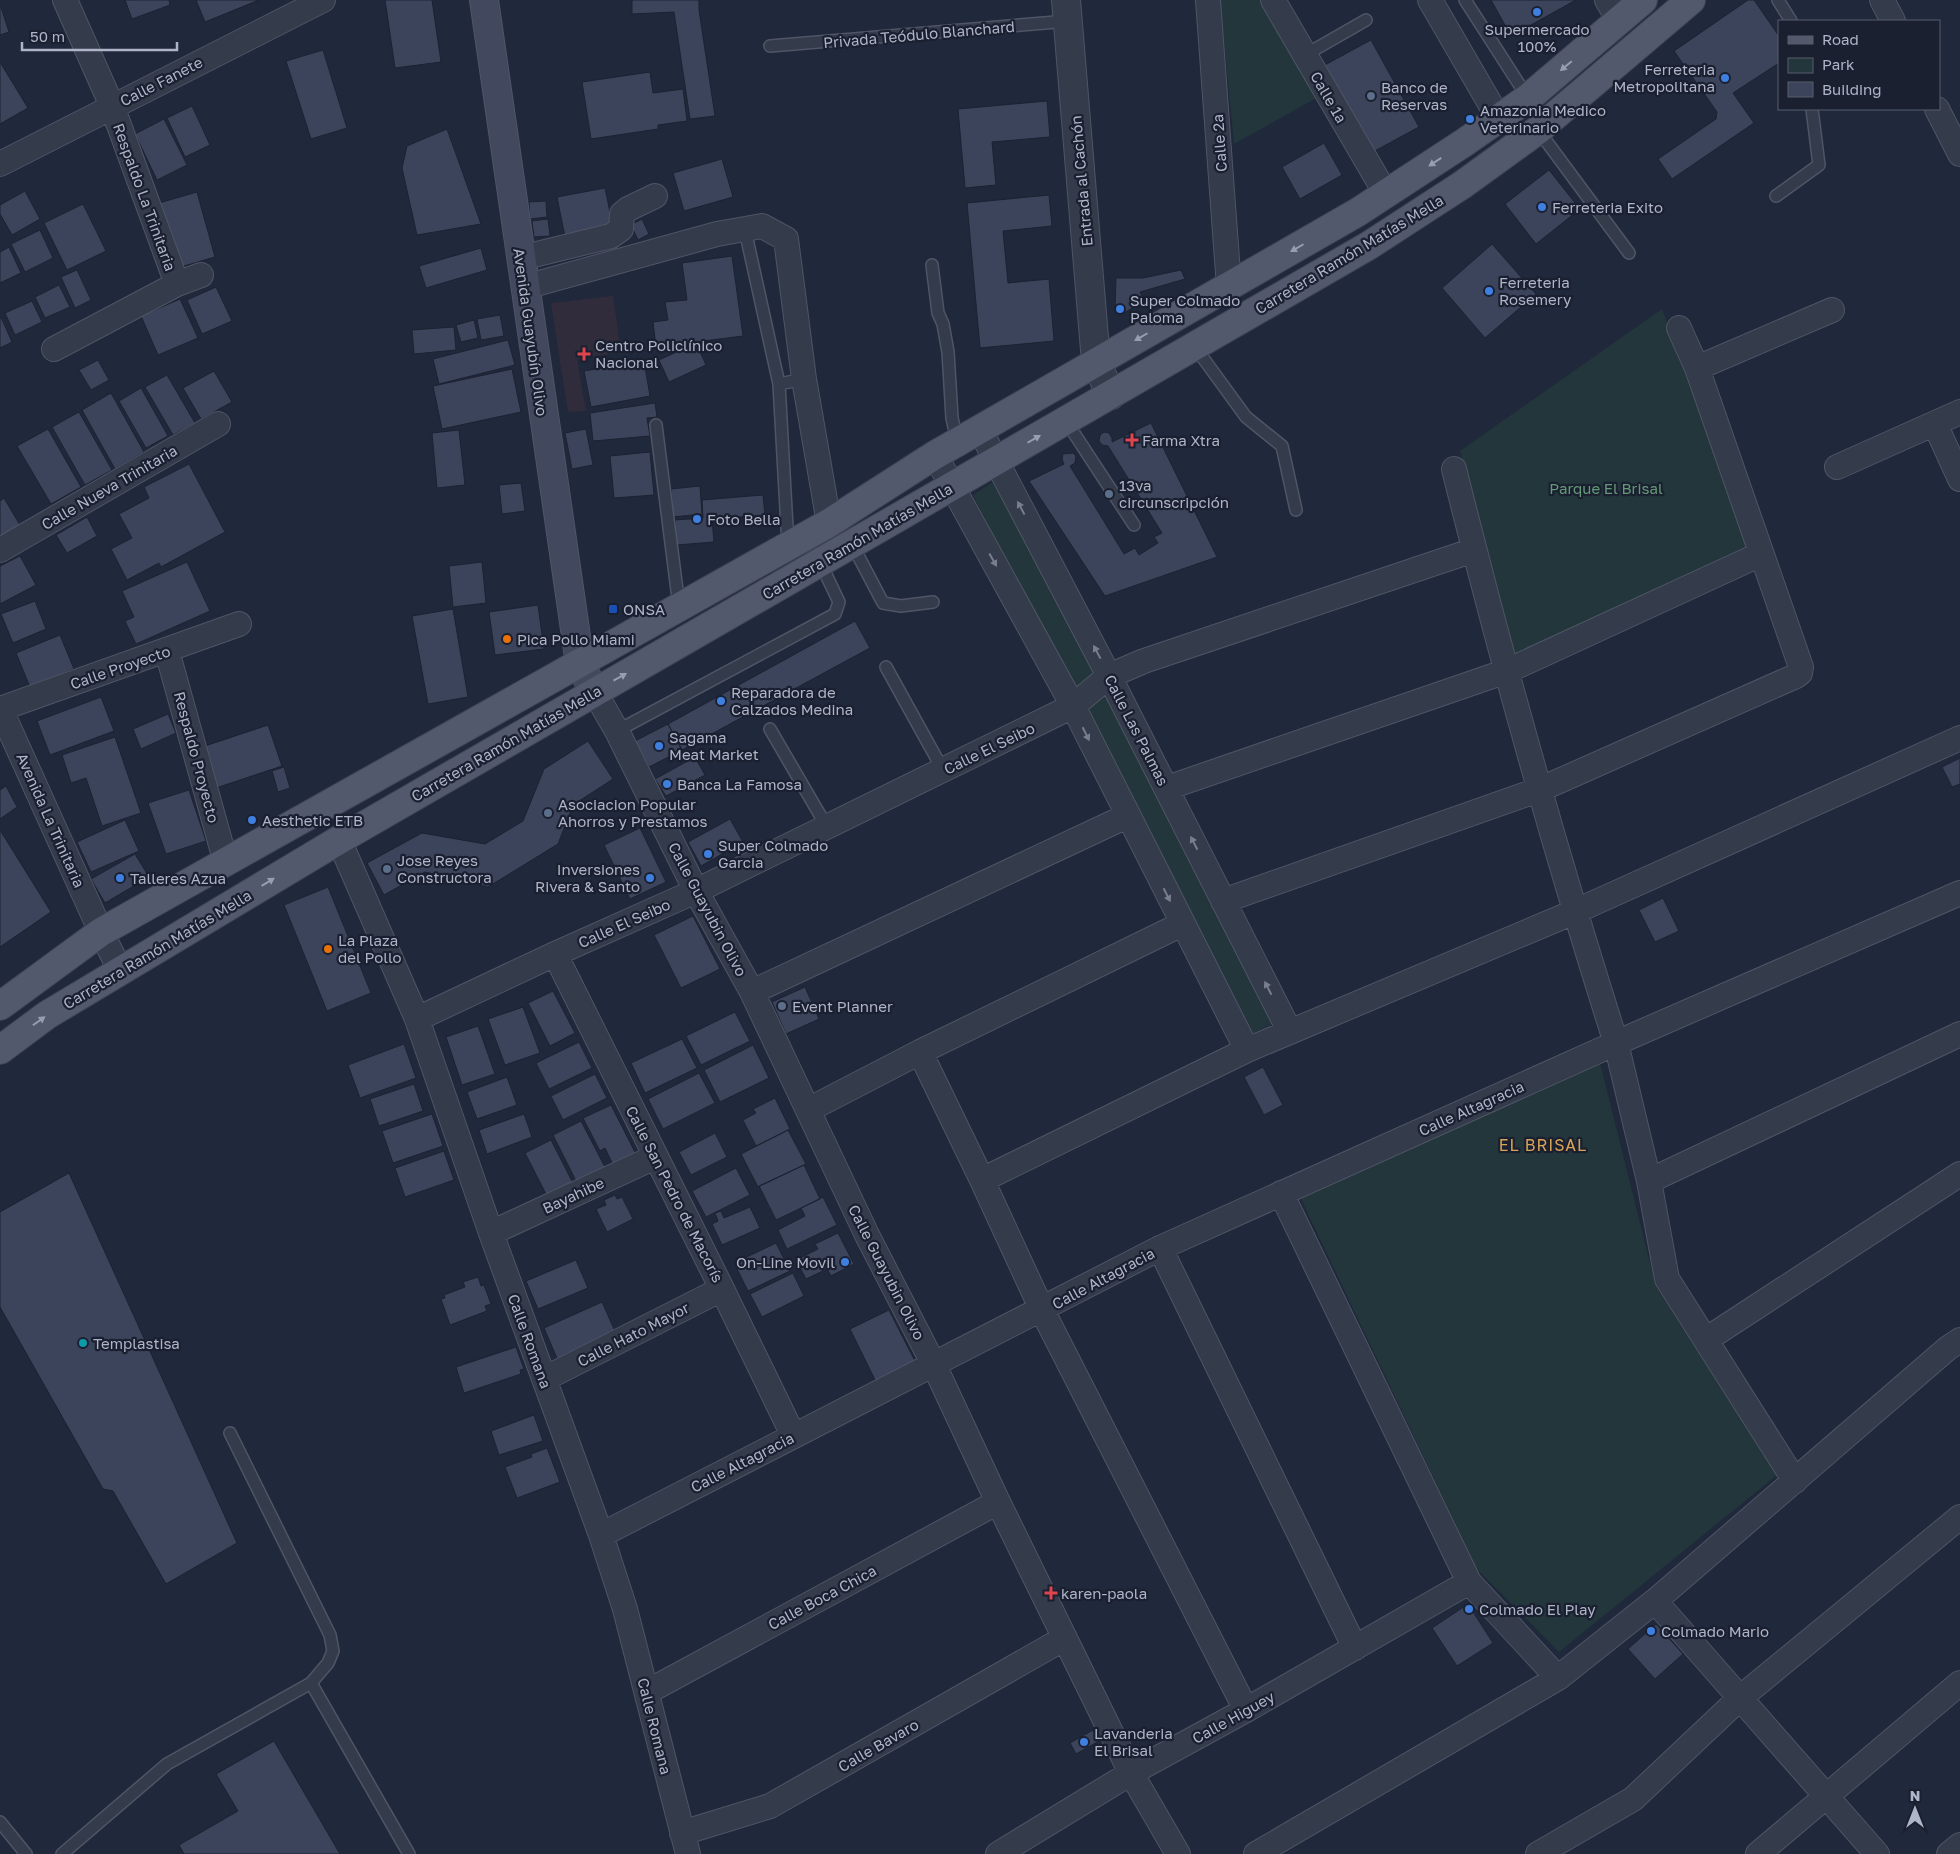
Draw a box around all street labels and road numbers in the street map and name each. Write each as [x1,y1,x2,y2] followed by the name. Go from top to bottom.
[822,17,1016,51] street label: Privada Teódulo Blanchard
[117,52,206,110] street label: Calle Fanete
[1307,68,1351,126] street label: Calle 1a
[1208,114,1230,172] street label: Calle 2a
[1066,115,1096,247] street label: Entrada al Cachón
[110,121,180,273] street label: Respaldo La Trinitaria
[1252,191,1446,317] street label: Carretera Ramón Matías Mella
[510,247,552,417] street label: Avenida Guayubín Olivo
[38,441,180,533] street label: Calle Nueva Trinitaria
[759,479,955,603] street label: Carretera Ramón Matías Mella
[68,641,172,693] street label: Calle Proyecto
[1101,672,1173,789] street label: Calle Las Palmas
[408,681,604,805] street label: Carretera Ramón Matías Mella
[171,689,223,825] street label: Respaldo Proyecto
[941,718,1037,778] street label: Calle El Seibo
[13,750,89,890] street label: Avenida La Trinitaria
[665,839,751,979] street label: Calle Guayubin Olivo
[60,886,254,1012] street label: Carretera Ramón Matías Mella
[575,895,673,951] street label: Calle El Seibo
[1416,1077,1526,1139] street label: Calle Altagracia
[623,1103,727,1285] street label: Calle San Pedro de Macorís
[539,1173,607,1217] street label: Bayahibe
[845,1201,929,1343] street label: Calle Guayubin Olivo
[1049,1243,1157,1313] street label: Calle Altagracia
[505,1291,555,1391] street label: Calle Romana
[574,1298,692,1370] street label: Calle Hato Mayor
[687,1428,797,1496] street label: Calle Altagracia
[765,1561,879,1633] street label: Calle Boca Chica
[634,1676,676,1776] street label: Calle Romana
[1189,1687,1278,1747] street label: Calle Higuey
[835,1715,921,1775] street label: Calle Bavaro

